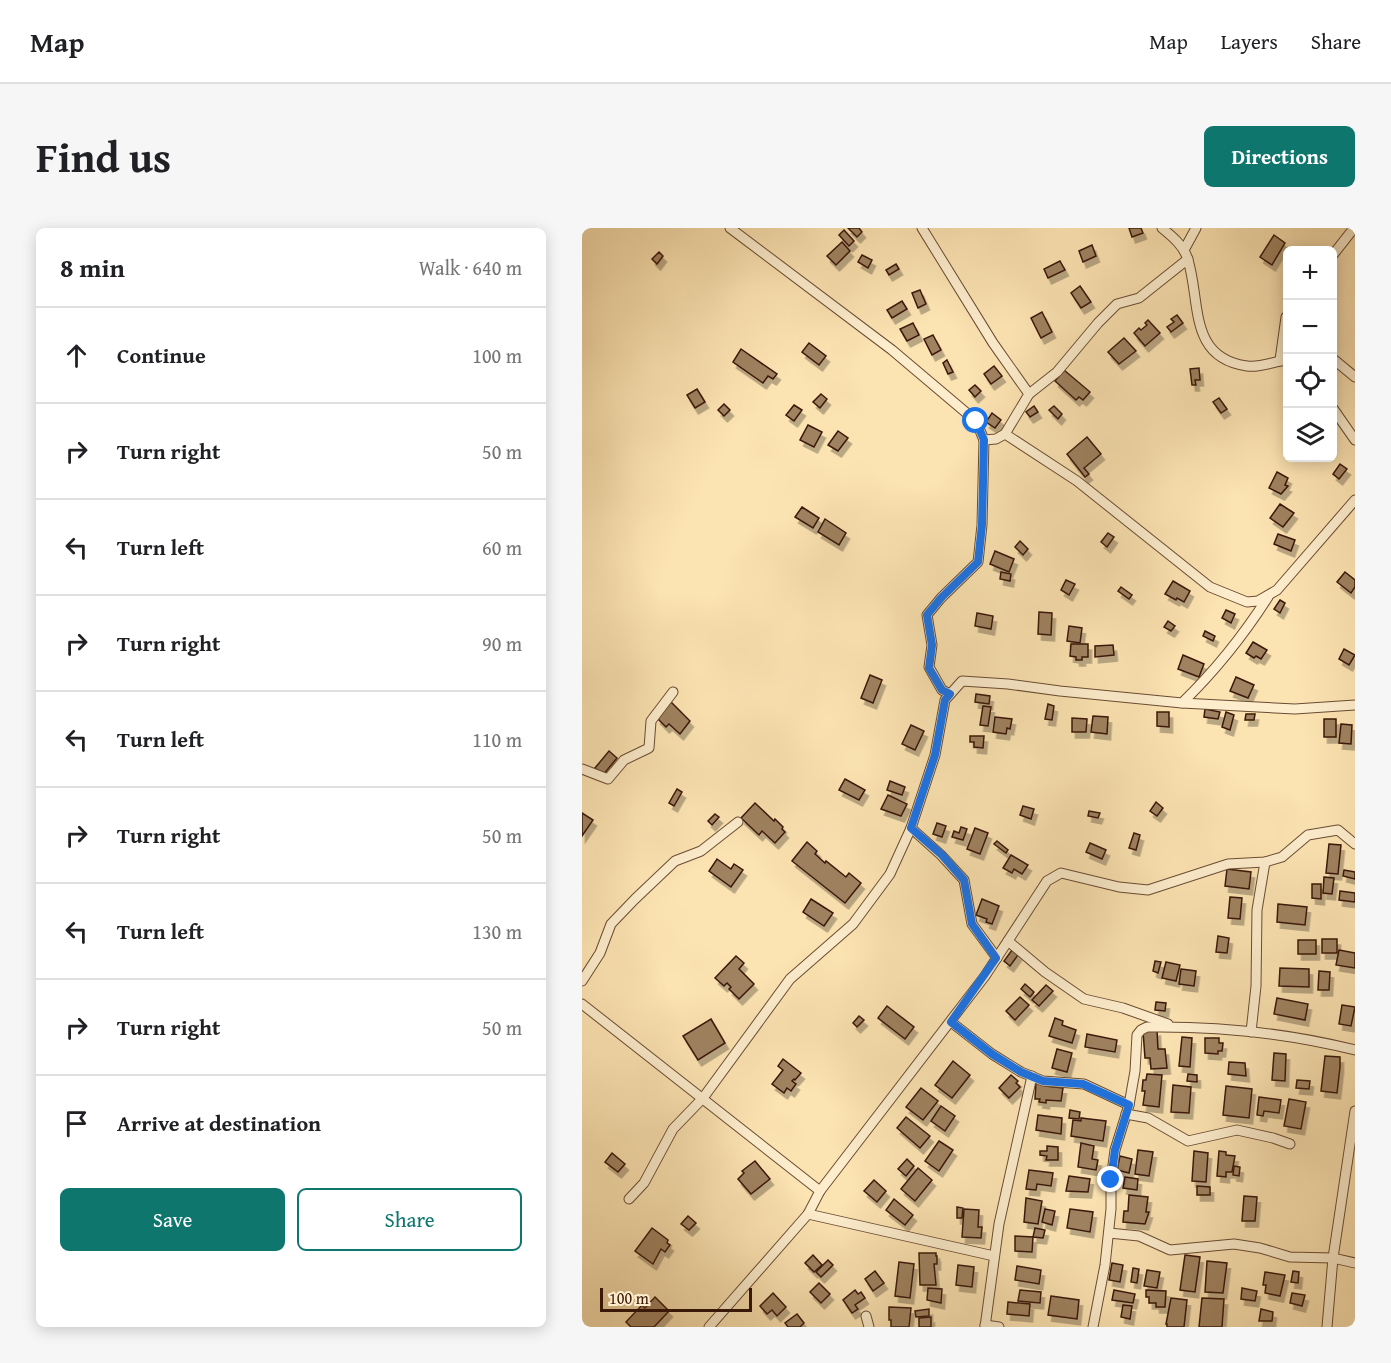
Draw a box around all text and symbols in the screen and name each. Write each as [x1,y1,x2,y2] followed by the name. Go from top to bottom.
[30,21,84,62] text: Map
[1149,26,1188,57] text: Map
[1221,26,1278,57] text: Layers
[1311,26,1361,57] text: Share
[36,126,171,187] text: Find us
[1204,126,1355,187] button: Directions
[1283,246,1337,462] map controls
[1283,246,1337,300] button: +
[60,248,125,287] text: 8 min
[419,253,522,282] text: Walk · 640 m
[1283,300,1337,354] button: −
[60,339,93,372] icon: ahead
[117,339,206,371] text: Continue
[472,341,522,370] text: 100 m
[1283,354,1337,408] button: locate
[962,407,988,433] route start
[1283,408,1337,462] button: layers
[60,435,93,468] icon: right
[117,435,220,467] text: Turn right
[482,437,522,466] text: 50 m
[60,531,93,564] icon: left
[117,531,204,563] text: Turn left
[482,533,522,562] text: 60 m
[60,627,93,660] icon: right
[117,627,220,659] text: Turn right
[482,629,522,658] text: 90 m
[60,723,93,756] icon: left
[117,723,204,755] text: Turn left
[472,725,522,754] text: 110 m
[60,819,93,852] icon: right
[117,819,220,851] text: Turn right
[482,821,522,850] text: 50 m
[60,915,93,948] icon: left
[117,915,204,947] text: Turn left
[472,917,522,946] text: 130 m
[60,1011,93,1044] icon: right
[117,1011,220,1043] text: Turn right
[482,1013,522,1042] text: 50 m
[60,1107,93,1140] icon: arrive
[117,1107,321,1139] text: Arrive at destination
[1097,1166,1123,1192] route end
[60,1188,285,1251] button: Save
[297,1188,522,1251] button: Share
[600,1285,752,1312] scale bar
[609,1286,649,1310] text: 100 m

